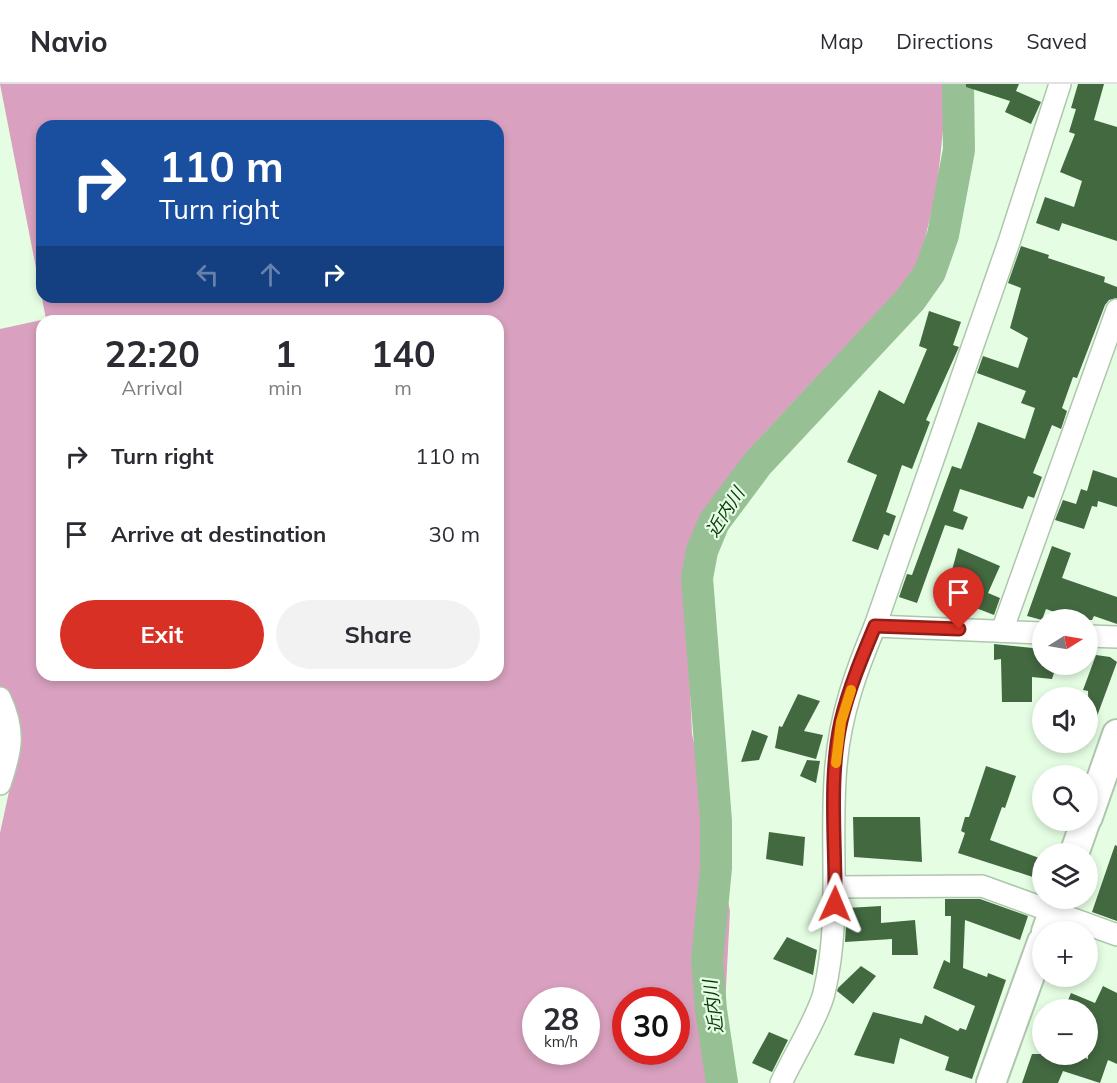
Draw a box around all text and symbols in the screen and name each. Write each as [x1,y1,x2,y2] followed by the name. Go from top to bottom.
[30,24,107,59] text: Navio
[820,28,863,54] text: Map
[896,28,993,54] text: Directions
[1026,28,1087,54] text: Saved
[159,140,284,193] text: 110 m
[60,144,138,222] icon: right
[159,192,279,226] text: Turn right
[191,258,224,291] icon: left
[254,258,287,291] icon: ahead
[317,258,350,291] icon: right
[104,331,200,376] text: 22:20
[274,331,296,376] text: 1
[371,331,436,376] text: 140
[122,375,183,400] text: Arrival
[268,375,302,400] text: min
[394,375,412,400] text: m
[60,440,93,473] icon: right
[111,442,214,470] text: Turn right
[415,442,480,470] text: 110 m
[701,481,750,541] water label: 近内川
[60,518,93,551] icon: arrive
[111,520,326,548] text: Arrive at destination
[429,520,480,548] text: 30 m
[933,567,984,629] pin
[942,576,975,609] icon: arrive
[60,600,264,669] button: Exit
[276,600,480,669] button: Share
[1032,609,1098,675] north arrow
[1032,609,1098,1065] map controls
[1032,687,1098,753] button: sound
[1032,765,1098,831] button: search
[1032,843,1098,909] button: layers
[803,872,867,936] position arrow
[1032,921,1098,987] button: +
[698,977,728,1035] water label: 近内川
[612,987,690,1065] speed limit sign: 30
[1032,999,1098,1065] button: −
[543,1000,579,1038] text: 28
[544,1032,578,1051] text: km/h

